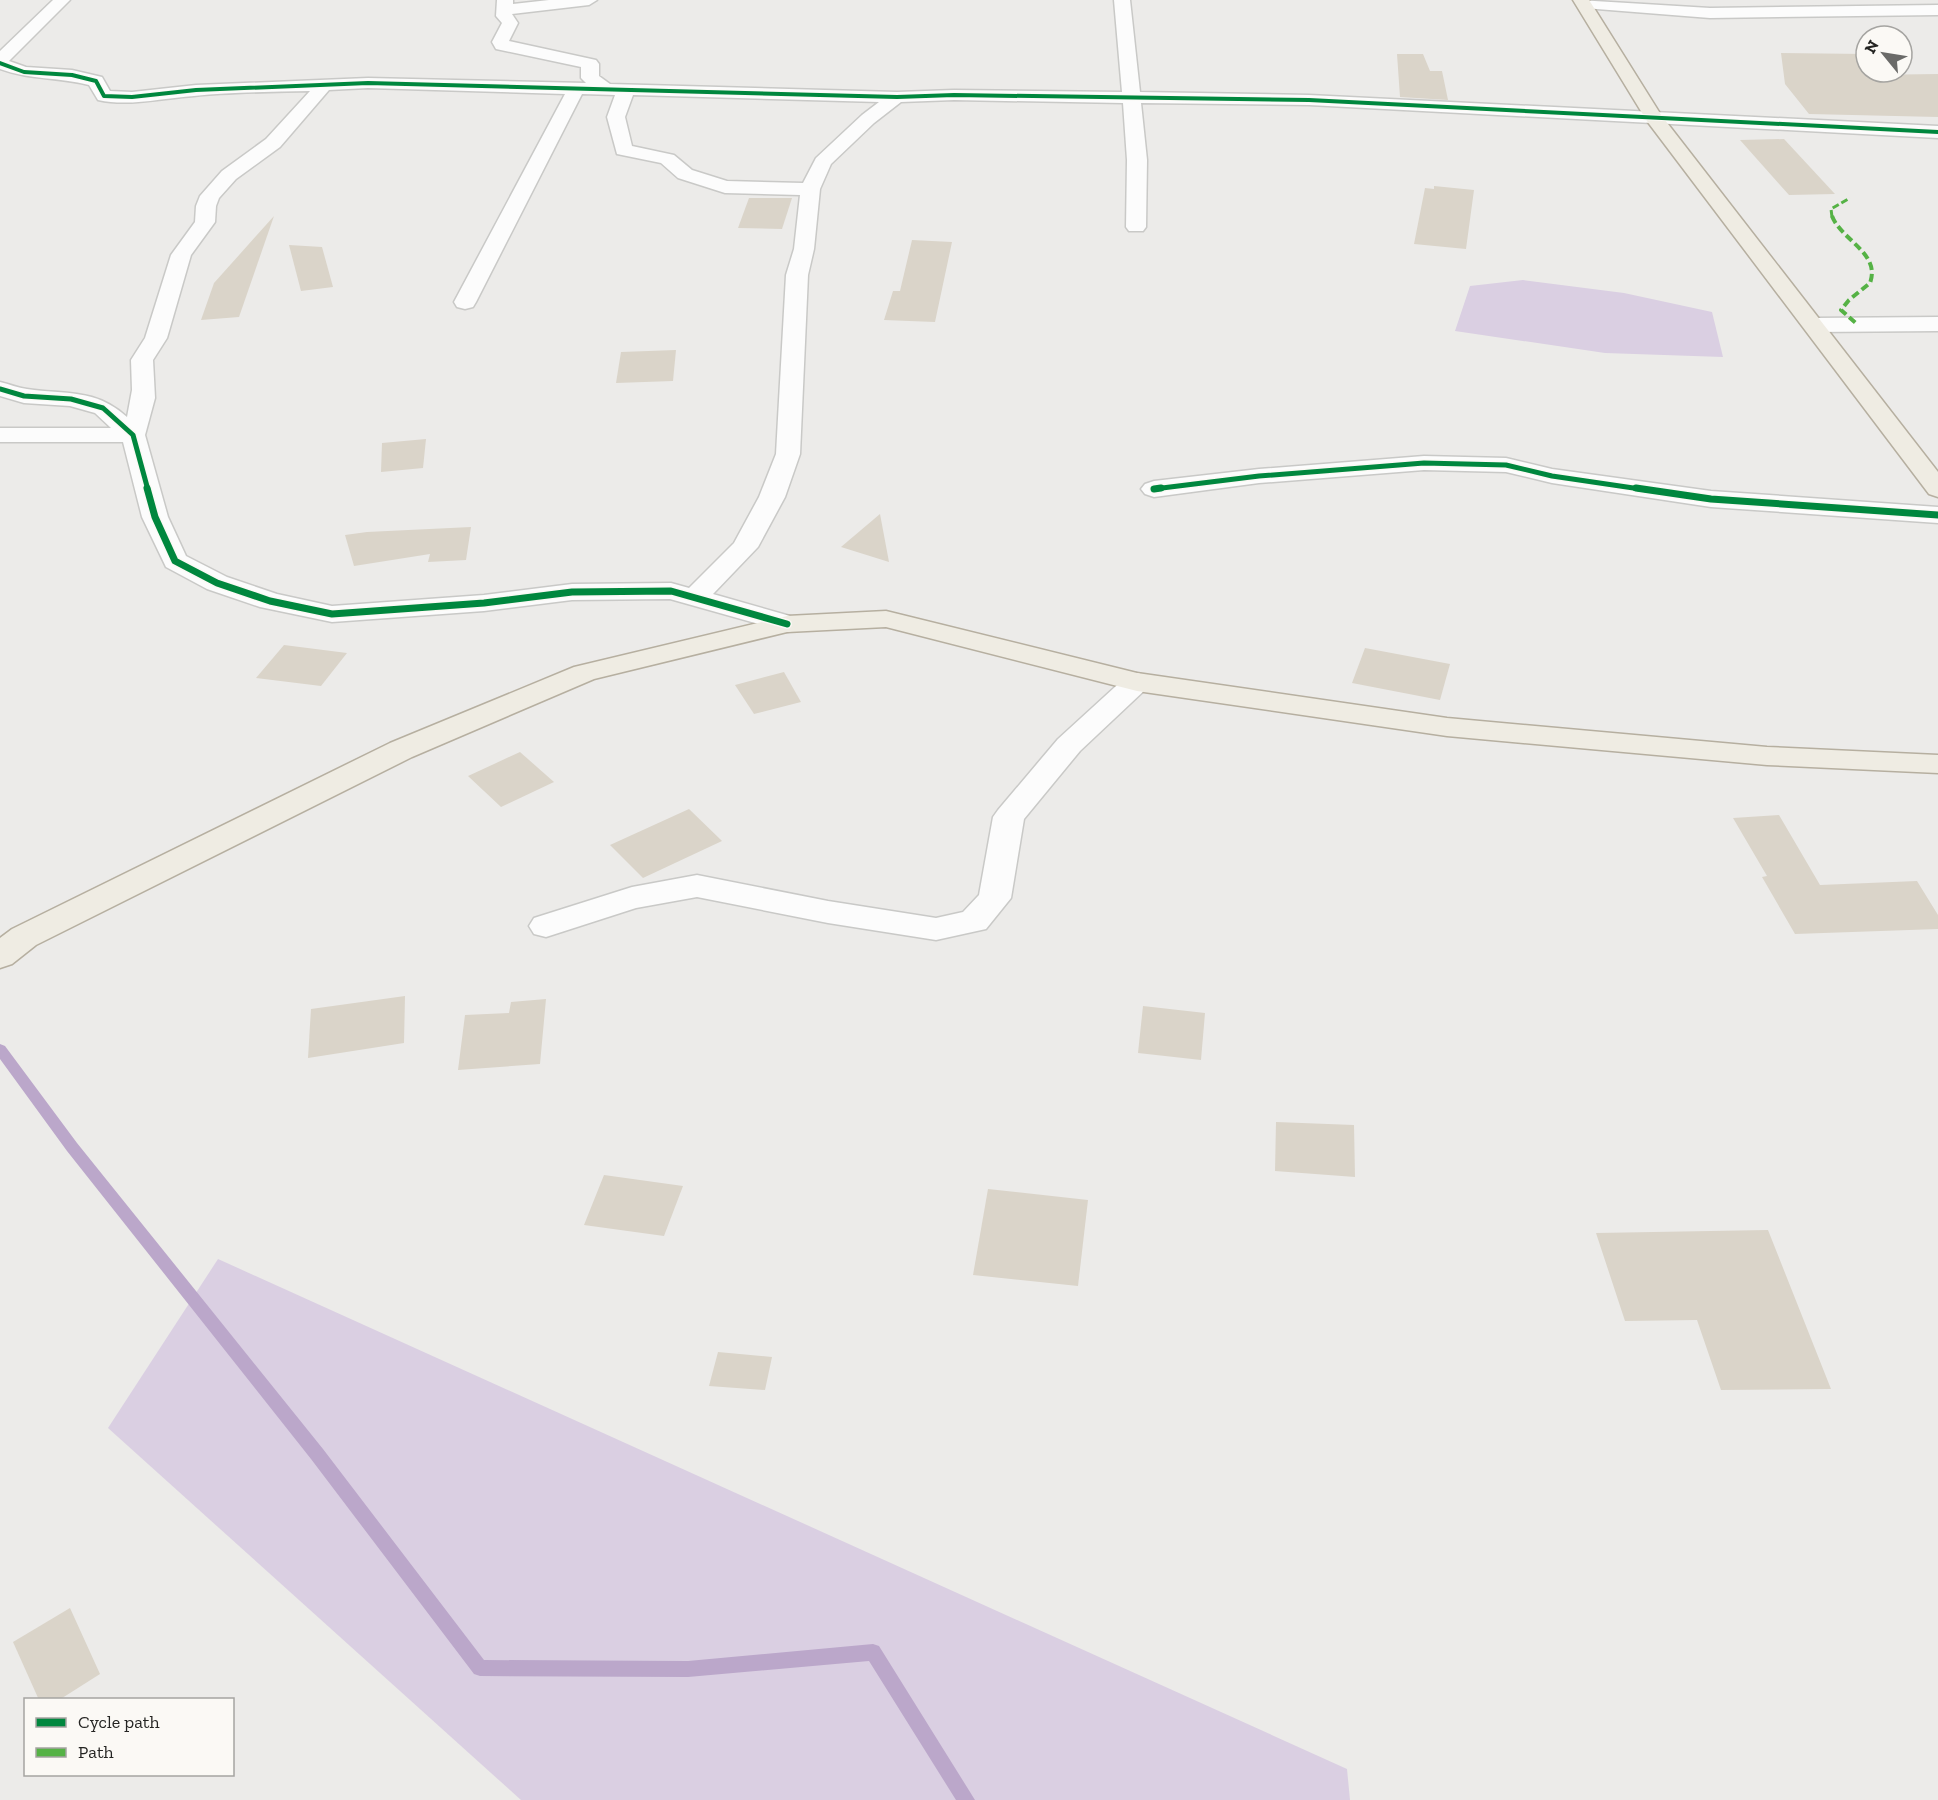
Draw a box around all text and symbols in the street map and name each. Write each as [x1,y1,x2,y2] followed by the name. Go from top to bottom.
[1854,24,1914,84] north arrow
[1860,37,1883,57] text: N
[24,1698,234,1776] legend
[78,1711,160,1733] text: Cycle path
[78,1741,114,1763] text: Path

